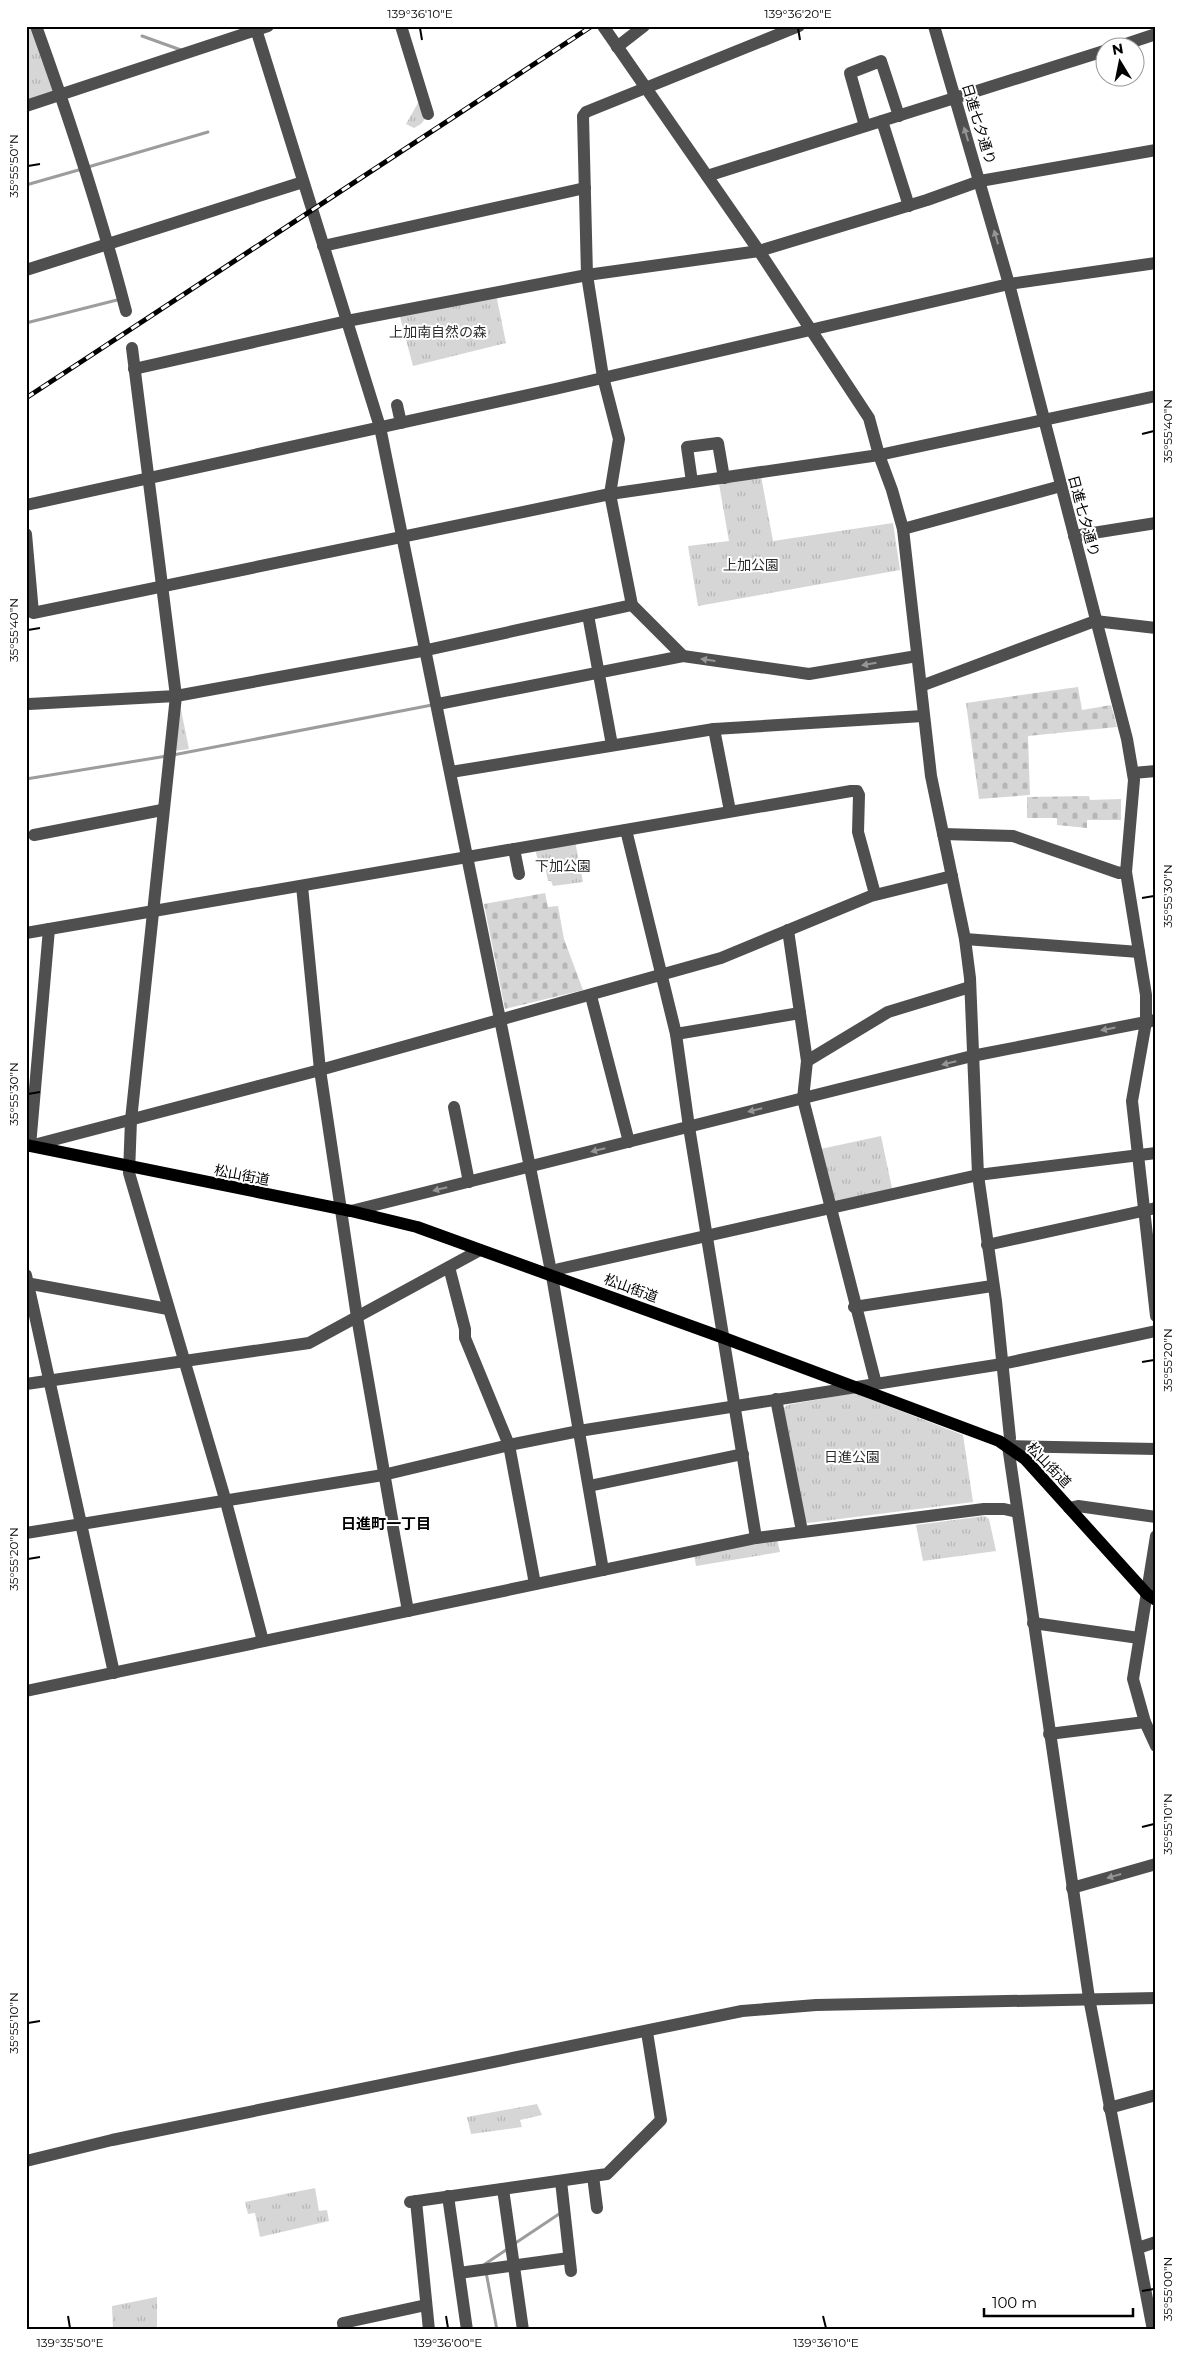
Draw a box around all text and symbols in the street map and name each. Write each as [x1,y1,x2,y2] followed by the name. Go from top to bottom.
[387,6,453,21] text: 139°36'10"E
[764,6,832,21] text: 139°36'20"E
[1094,38,1144,88] north arrow
[1111,39,1125,59] text: N
[958,81,1000,167] street label: 日進七夕通り
[962,127,970,142] one-way arrow
[6,134,21,198] text: 35°55'50"N
[992,229,1000,245] one-way arrow
[389,323,487,341] park label: 上加南自然の森
[1160,399,1175,463] text: 35°55'40"N
[1064,473,1104,559] street label: 日進七夕通り
[723,556,779,574] park label: 上加公園
[6,598,21,662] text: 35°55'40"N
[700,656,716,664] one-way arrow
[860,660,876,668] one-way arrow
[535,857,591,875] park label: 下加公園
[1160,864,1175,928] text: 35°55'30"N
[1099,1025,1115,1033] one-way arrow
[941,1059,956,1067] one-way arrow
[6,1062,21,1126] text: 35°55'30"N
[748,1107,763,1115] one-way arrow
[590,1146,605,1154] one-way arrow
[213,1161,271,1189] street label: 松山街道
[432,1185,447,1193] one-way arrow
[602,1270,660,1306] street label: 松山街道
[1160,1328,1175,1392] text: 35°55'20"N
[1023,1439,1075,1491] street label: 松山街道
[824,1448,880,1466] park label: 日進公園
[341,1514,431,1533] district label: 日進町一丁目
[6,1527,21,1591] text: 35°55'20"N
[1160,1793,1175,1855] text: 35°55'10"N
[1106,1872,1121,1880] one-way arrow
[6,1992,21,2054] text: 35°55'10"N
[1160,2257,1175,2321] text: 35°55'00"N
[984,2286,1133,2318] scale bar
[992,2293,1037,2312] text: 100 m
[37,2335,103,2350] text: 139°35'50"E
[414,2335,482,2350] text: 139°36'00"E
[793,2335,859,2350] text: 139°36'10"E

